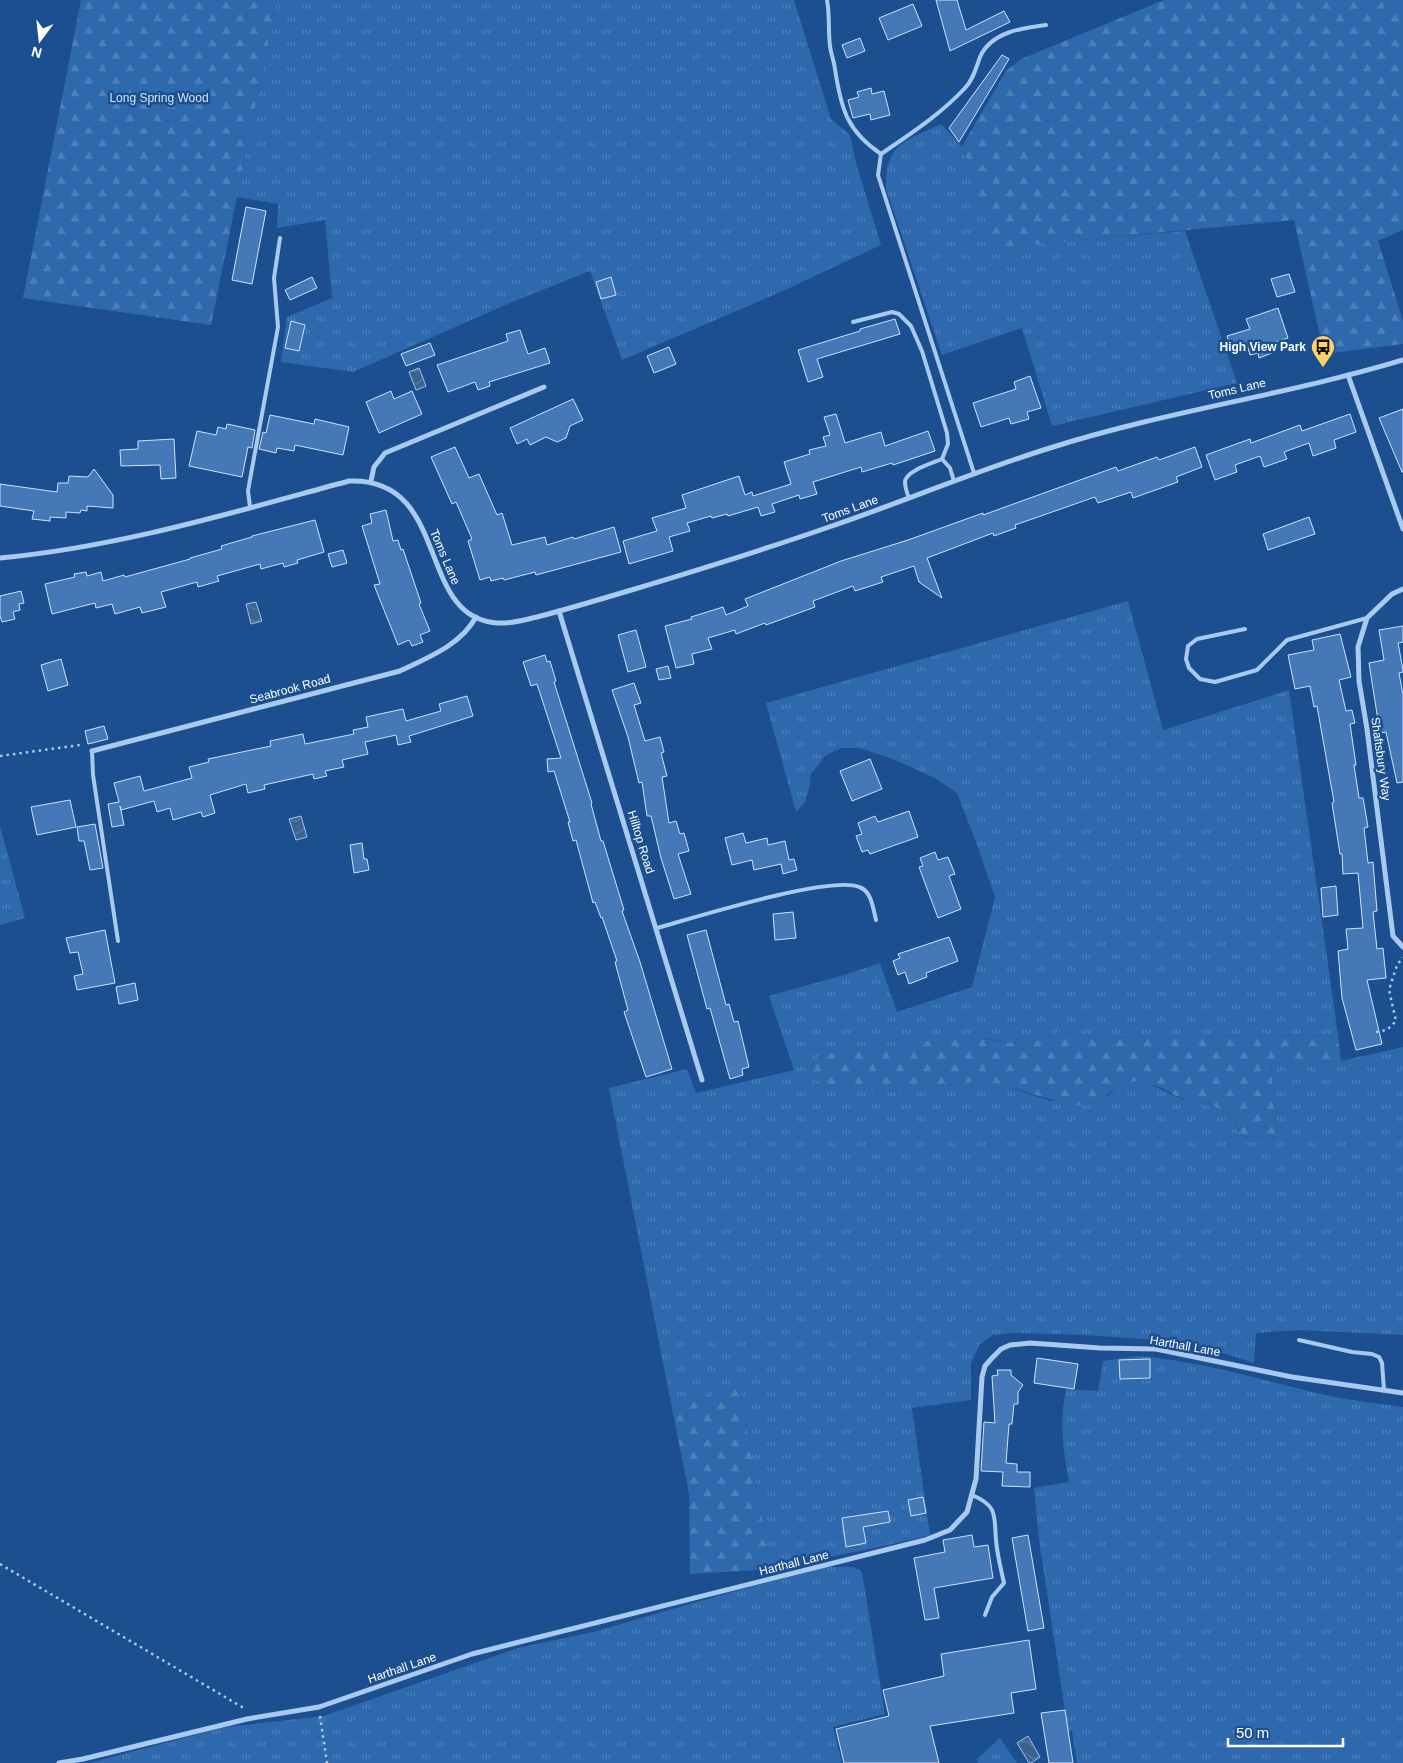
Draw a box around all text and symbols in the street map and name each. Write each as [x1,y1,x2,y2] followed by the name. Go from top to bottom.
[15,15,65,65] north arrow
[30,44,44,62] text: N
[109,91,209,105] park label: Long Spring Wood
[1310,334,1336,368] bus stop icon: High View Park
[1220,340,1306,354] place label: High View Park
[1207,376,1267,402] street label: Toms Lane
[820,492,880,526] street label: Toms Lane
[427,527,463,587] street label: Toms Lane
[248,671,332,707] street label: Seabrook Road
[1368,716,1394,802] street label: Shaftsbury Way
[625,809,657,875] street label: Hilltop Road
[1149,1333,1222,1359] street label: Harthall Lane
[758,1547,831,1578] street label: Harthall Lane
[366,1650,438,1686] street label: Harthall Lane
[1228,1716,1343,1748] scale bar
[1236,1724,1269,1741] text: 50 m

